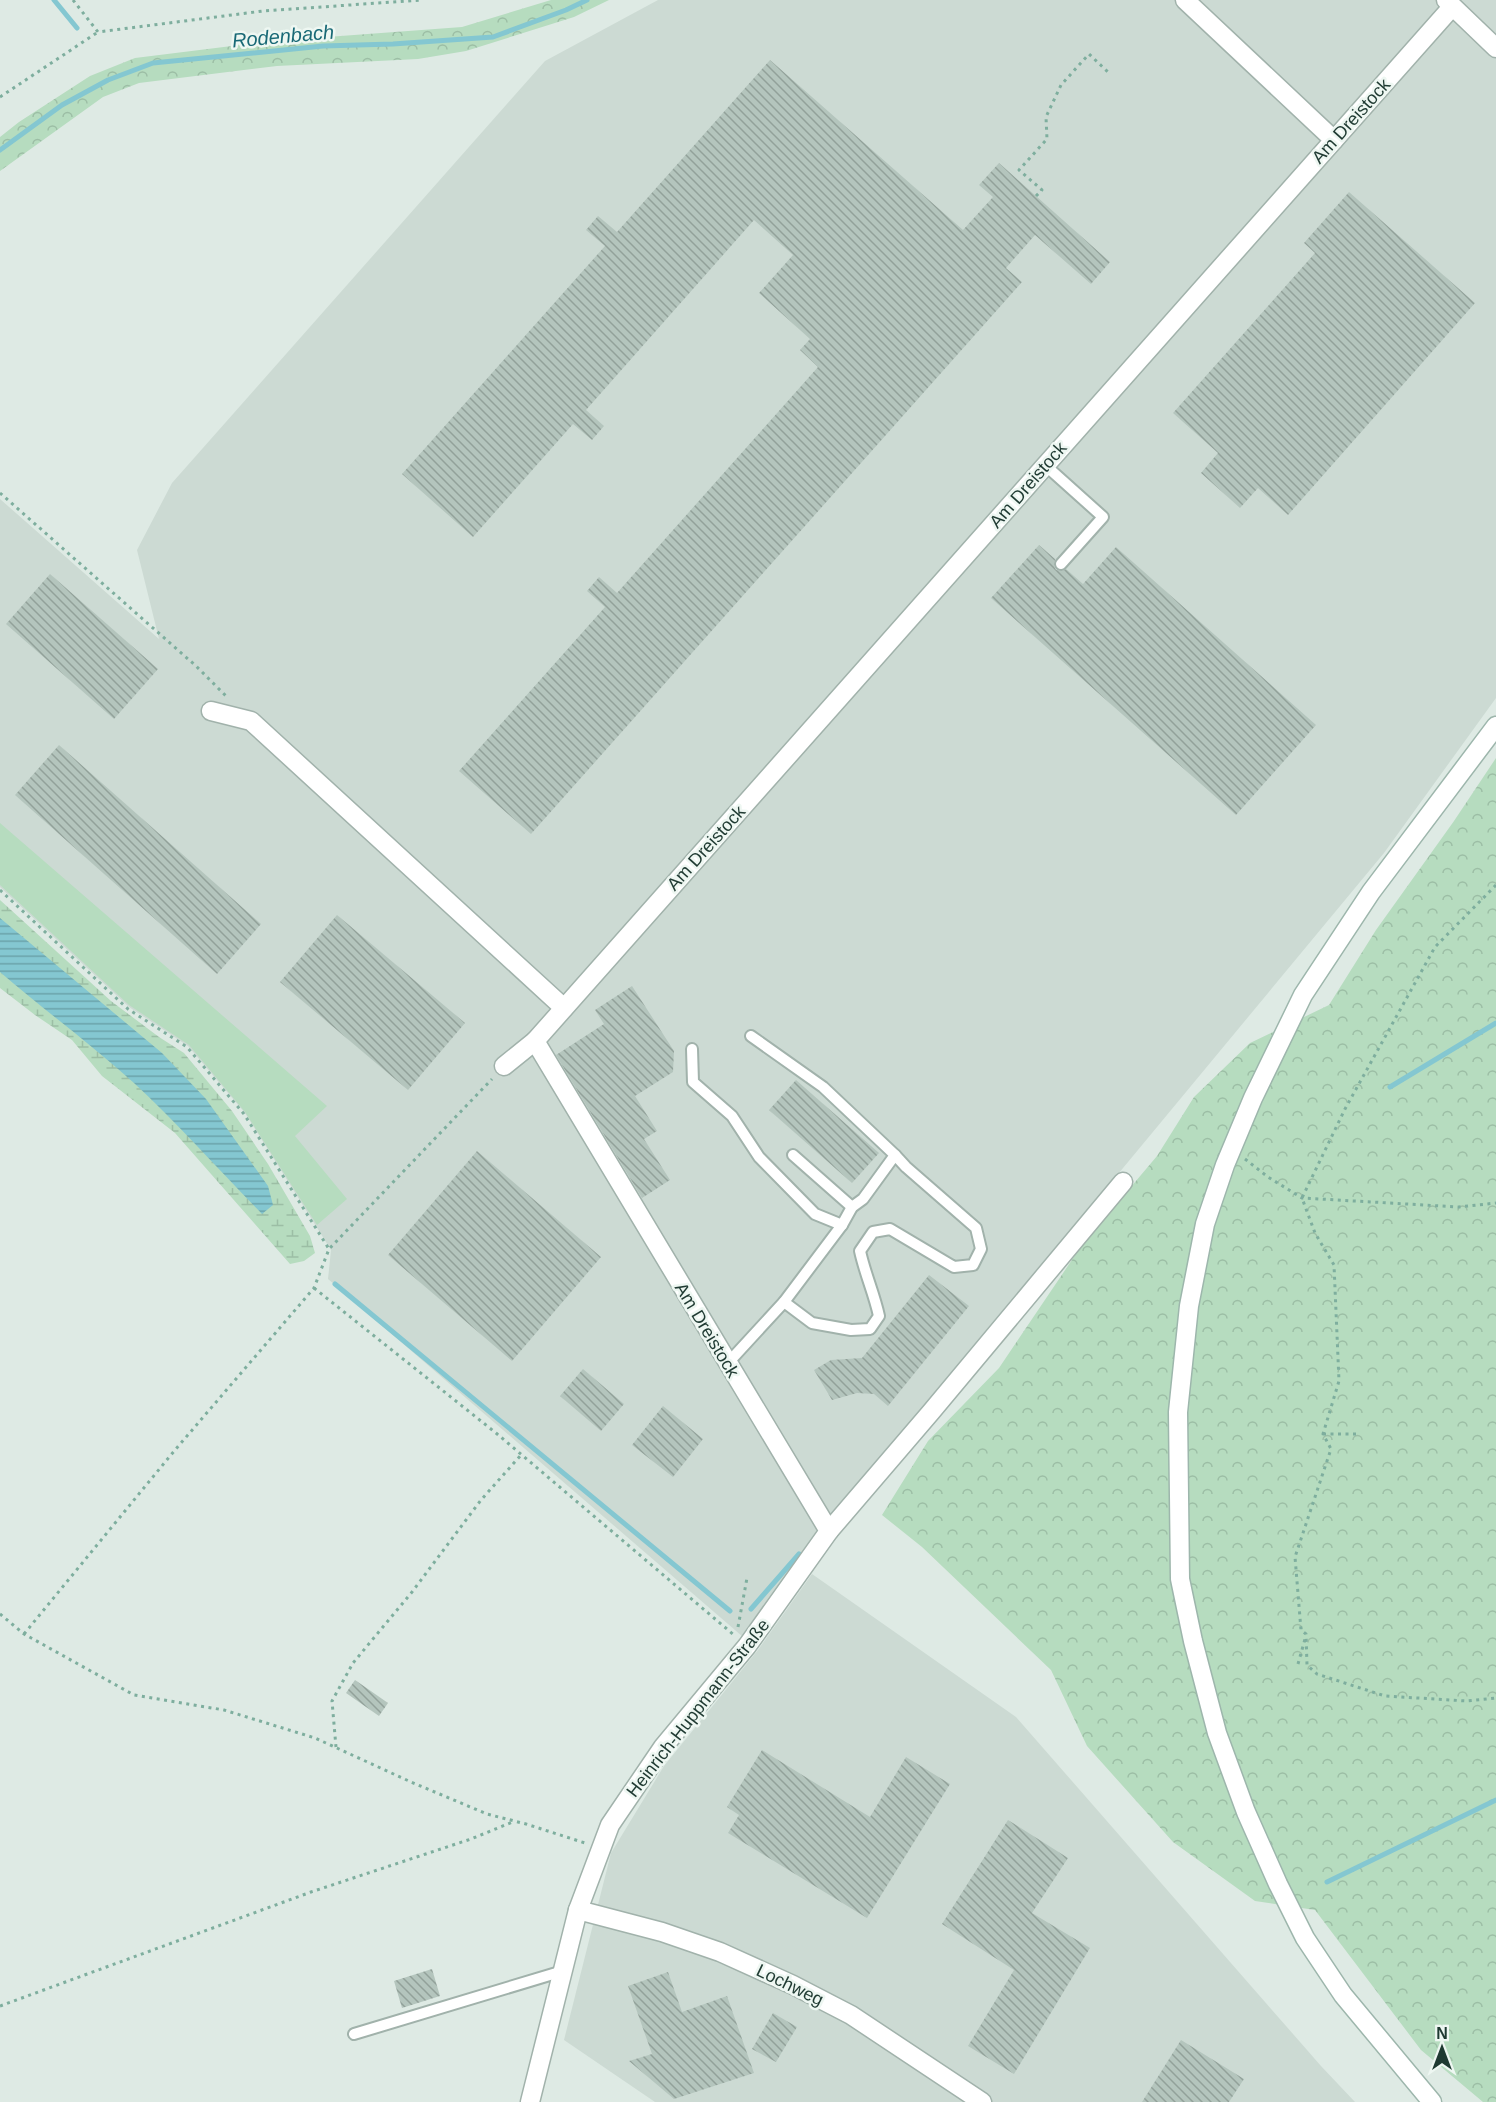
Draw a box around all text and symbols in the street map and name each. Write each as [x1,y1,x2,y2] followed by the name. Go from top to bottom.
[231,21,335,51] water label: Rodenbach
[1308,74,1395,167] street label: Am Dreistock
[985,437,1071,532] street label: Am Dreistock
[663,801,750,894] street label: Am Dreistock
[671,1279,744,1382] street label: Am Dreistock
[622,1615,774,1801] street label: Heinrich-Huppmann-Straße
[753,1960,827,2010] street label: Lochweg
[1412,2018,1472,2078] north arrow
[1436,2025,1448,2042] text: N

